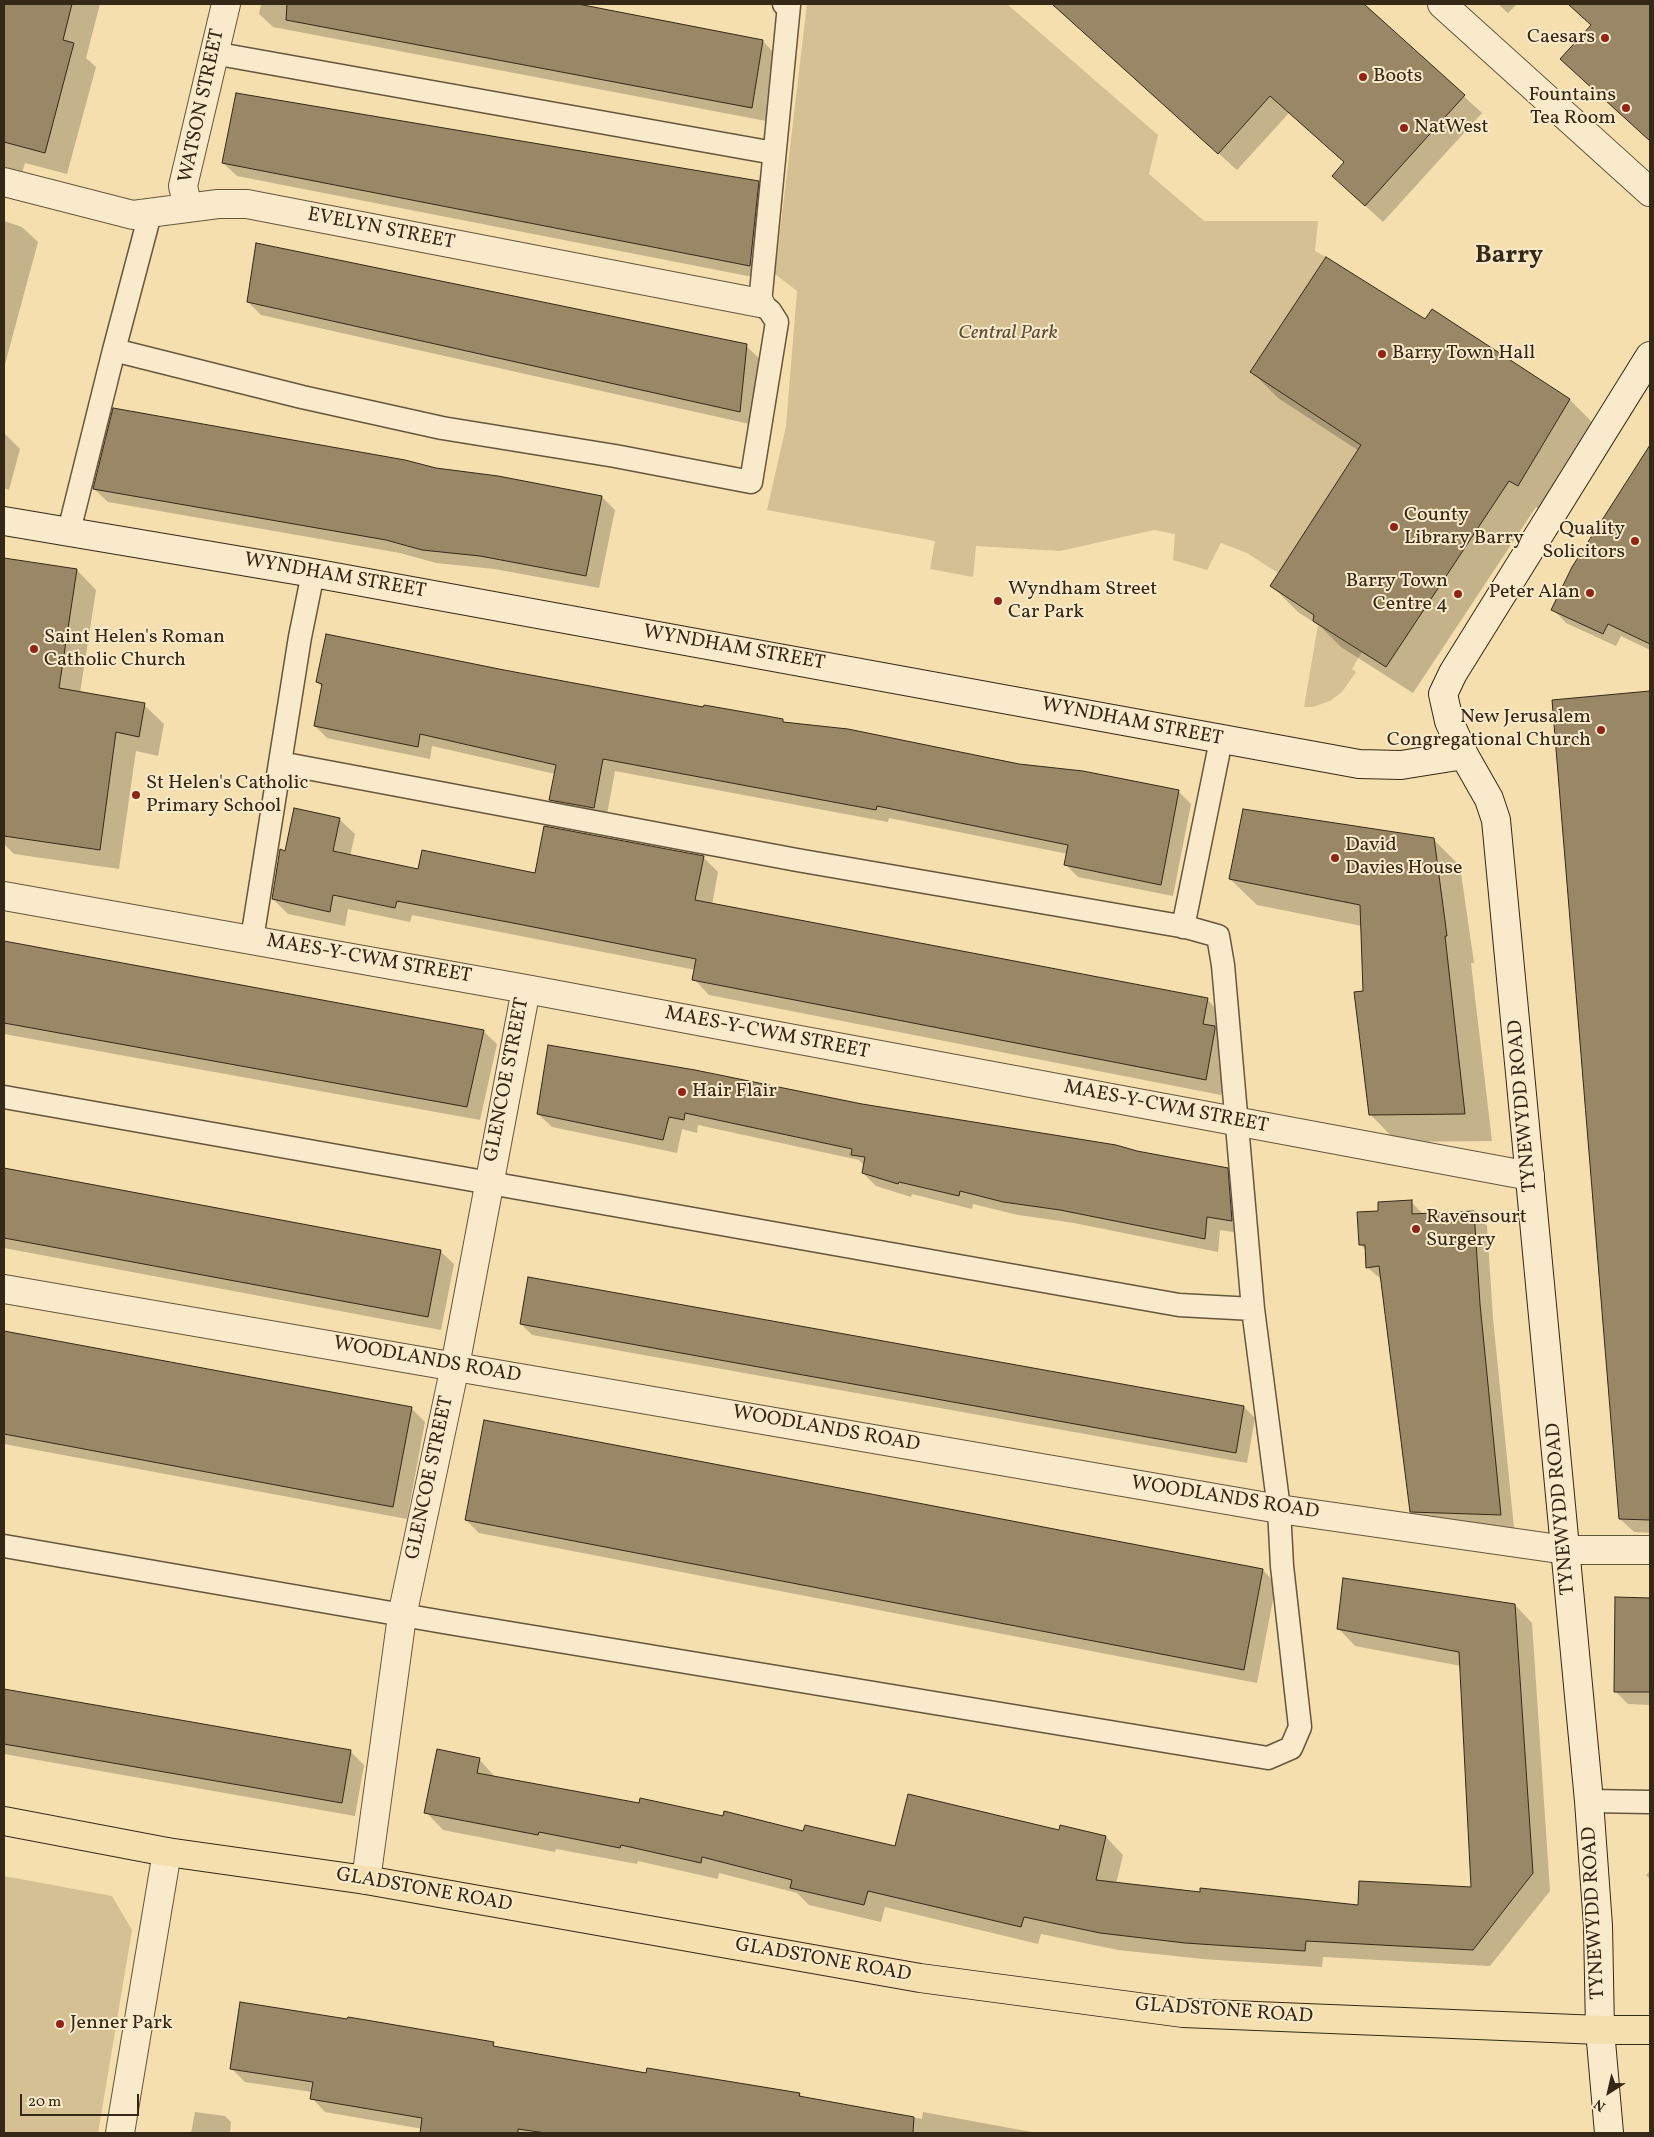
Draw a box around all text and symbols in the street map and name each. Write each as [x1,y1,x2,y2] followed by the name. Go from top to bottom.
[1527,26,1595,50] place label: Caesars
[175,27,231,185] street label: WATSON STREET
[1599,32,1611,44] marker: Caesars
[1373,65,1422,89] place label: Boots
[1357,71,1369,83] marker: Boots
[1528,84,1616,131] place label: Fountains Tea Room
[1620,102,1632,114] marker: Fountains Tea Room
[1414,116,1489,140] place label: NatWest
[1398,122,1410,134] marker: NatWest
[305,204,457,256] street label: EVELYN STREET
[1475,242,1543,272] district label: Barry
[958,322,1058,346] park label: Central Park
[1392,342,1535,366] place label: Barry Town Hall
[1376,348,1388,360] marker: Barry Town Hall
[1404,504,1524,551] place label: County Library Barry
[1542,518,1625,565] place label: Quality Solicitors
[1388,521,1400,533] marker: County Library Barry
[1629,535,1641,547] marker: Quality Solicitors
[242,549,428,605] street label: WYNDHAM STREET
[1346,570,1448,617] place label: Barry Town Centre 4
[1008,578,1157,625] place label: Wyndham Street Car Park
[1489,581,1580,605] place label: Peter Alan
[1584,587,1596,599] marker: Peter Alan
[1452,588,1464,600] marker: Barry Town Centre 4
[992,595,1004,607] marker: Wyndham Street Car Park
[641,621,827,677] street label: WYNDHAM STREET
[44,626,225,673] place label: Saint Helen's Roman Catholic Church
[28,643,40,655] marker: Saint Helen's Roman Catholic Church
[1039,694,1225,752] street label: WYNDHAM STREET
[1387,706,1591,753] place label: New Jerusalem Congregational Church
[1595,724,1607,736] marker: New Jerusalem Congregational Church
[146,772,309,819] place label: St Helen's Catholic Primary School
[130,789,142,801] marker: St Helen's Catholic Primary School
[1345,834,1463,881] place label: David Davies House
[1329,852,1341,864] marker: David Davies House
[265,930,473,990] street label: MAES-Y-CWM STREET
[480,996,536,1164] street label: GLENCOE STREET
[663,1002,871,1066] street label: MAES-Y-CWM STREET
[1505,1019,1543,1193] street label: TYNEWYDD ROAD
[1062,1076,1270,1140] street label: MAES-Y-CWM STREET
[692,1080,777,1104] place label: Hair Flair
[676,1086,688,1098] marker: Hair Flair
[1426,1206,1527,1253] place label: Ravensourt Surgery
[1410,1223,1422,1235] marker: Ravensourt Surgery
[331,1333,523,1389] street label: WOODLANDS ROAD
[402,1394,460,1562] street label: GLENCOE STREET
[730,1402,922,1458] street label: WOODLANDS ROAD
[1543,1422,1581,1596] street label: TYNEWYDD ROAD
[1129,1472,1321,1526] street label: WOODLANDS ROAD
[1578,1826,1612,2000] street label: TYNEWYDD ROAD
[334,1864,514,1918] street label: GLADSTONE ROAD
[733,1934,913,1988] street label: GLADSTONE ROAD
[1134,1994,1314,2030] street label: GLADSTONE ROAD
[70,2012,173,2036] place label: Jenner Park
[54,2018,66,2030] marker: Jenner Park
[1584,2067,1634,2117] north arrow
[22,2084,141,2116] scale bar
[28,2092,61,2113] text: 20 m
[1591,2094,1610,2115] text: N

